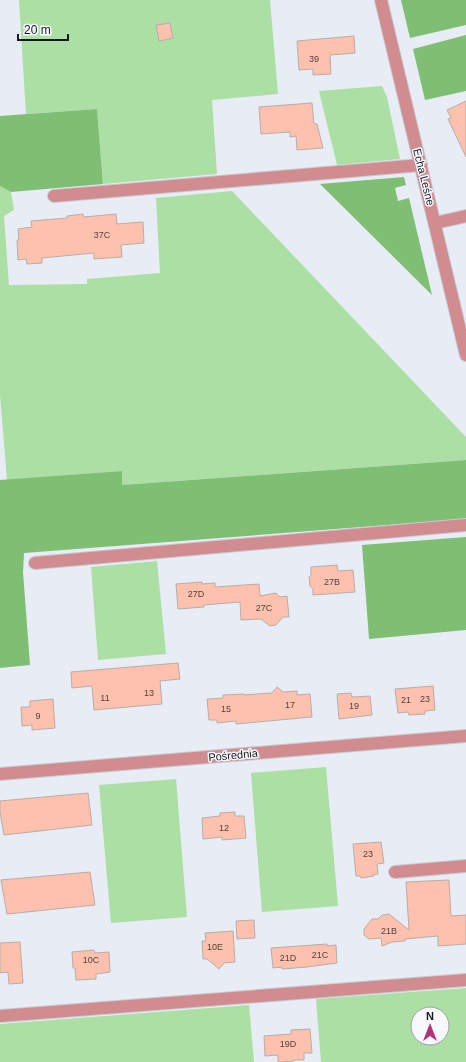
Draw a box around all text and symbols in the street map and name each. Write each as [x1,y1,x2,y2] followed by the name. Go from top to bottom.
[18,16,68,42] scale bar
[24,23,51,37] text: 20 m
[309,54,319,64] house number: 39
[411,147,437,207] street label: Echa Leśne
[94,230,111,240] house number: 37C
[324,577,340,587] house number: 27B
[188,589,205,599] house number: 27D
[256,603,273,613] house number: 27C
[144,688,154,698] house number: 13
[100,693,110,703] house number: 11
[420,694,430,704] house number: 23
[401,695,411,705] house number: 21
[285,700,295,710] house number: 17
[349,701,359,711] house number: 19
[221,704,231,714] house number: 15
[35,711,41,721] house number: 9
[208,747,259,763] street label: Pośrednia
[219,823,229,833] house number: 12
[363,849,373,859] house number: 23
[381,926,397,936] house number: 21B
[207,942,223,952] house number: 10E
[312,950,329,960] house number: 21C
[280,953,297,963] house number: 21D
[83,955,100,965] house number: 10C
[410,1006,450,1046] north arrow
[426,1010,434,1022] text: N
[280,1039,297,1049] house number: 19D

